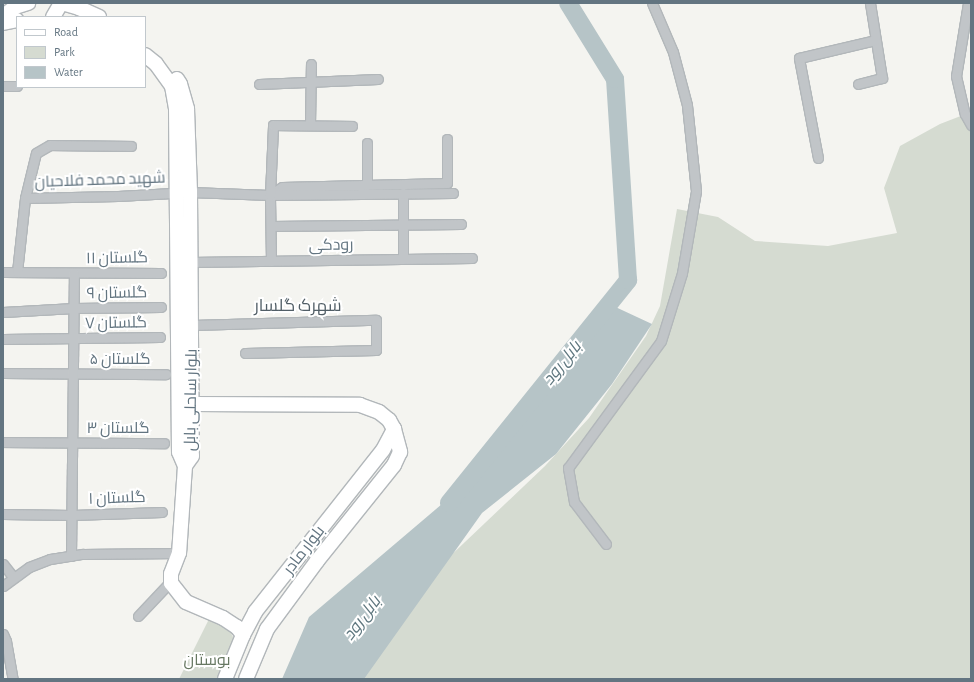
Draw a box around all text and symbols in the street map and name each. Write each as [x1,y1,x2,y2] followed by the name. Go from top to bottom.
[16,16,146,88] legend
[54,26,78,38] text: Road
[54,46,75,58] text: Park
[54,66,83,78] text: Water
[34,168,166,192] street label: شهید محمد فلاحیان
[308,235,354,255] street label: رودکی
[86,248,148,268] street label: گلستان ۱۱
[87,283,147,303] street label: گلستان ۹
[254,296,342,316] district label: شهرک گلسار
[85,313,147,333] street label: گلستان ۷
[538,337,586,389] water label: بابل رود
[90,349,150,369] street label: گلستان ۵
[181,349,201,451] street label: بلوار ساحلی بابل
[86,418,150,438] street label: گلستان ۳
[88,487,146,509] street label: گلستان ۱
[279,522,329,578] street label: بلوار مادر
[339,592,385,644] water label: بابل رود
[184,650,230,670] park label: بوستان

